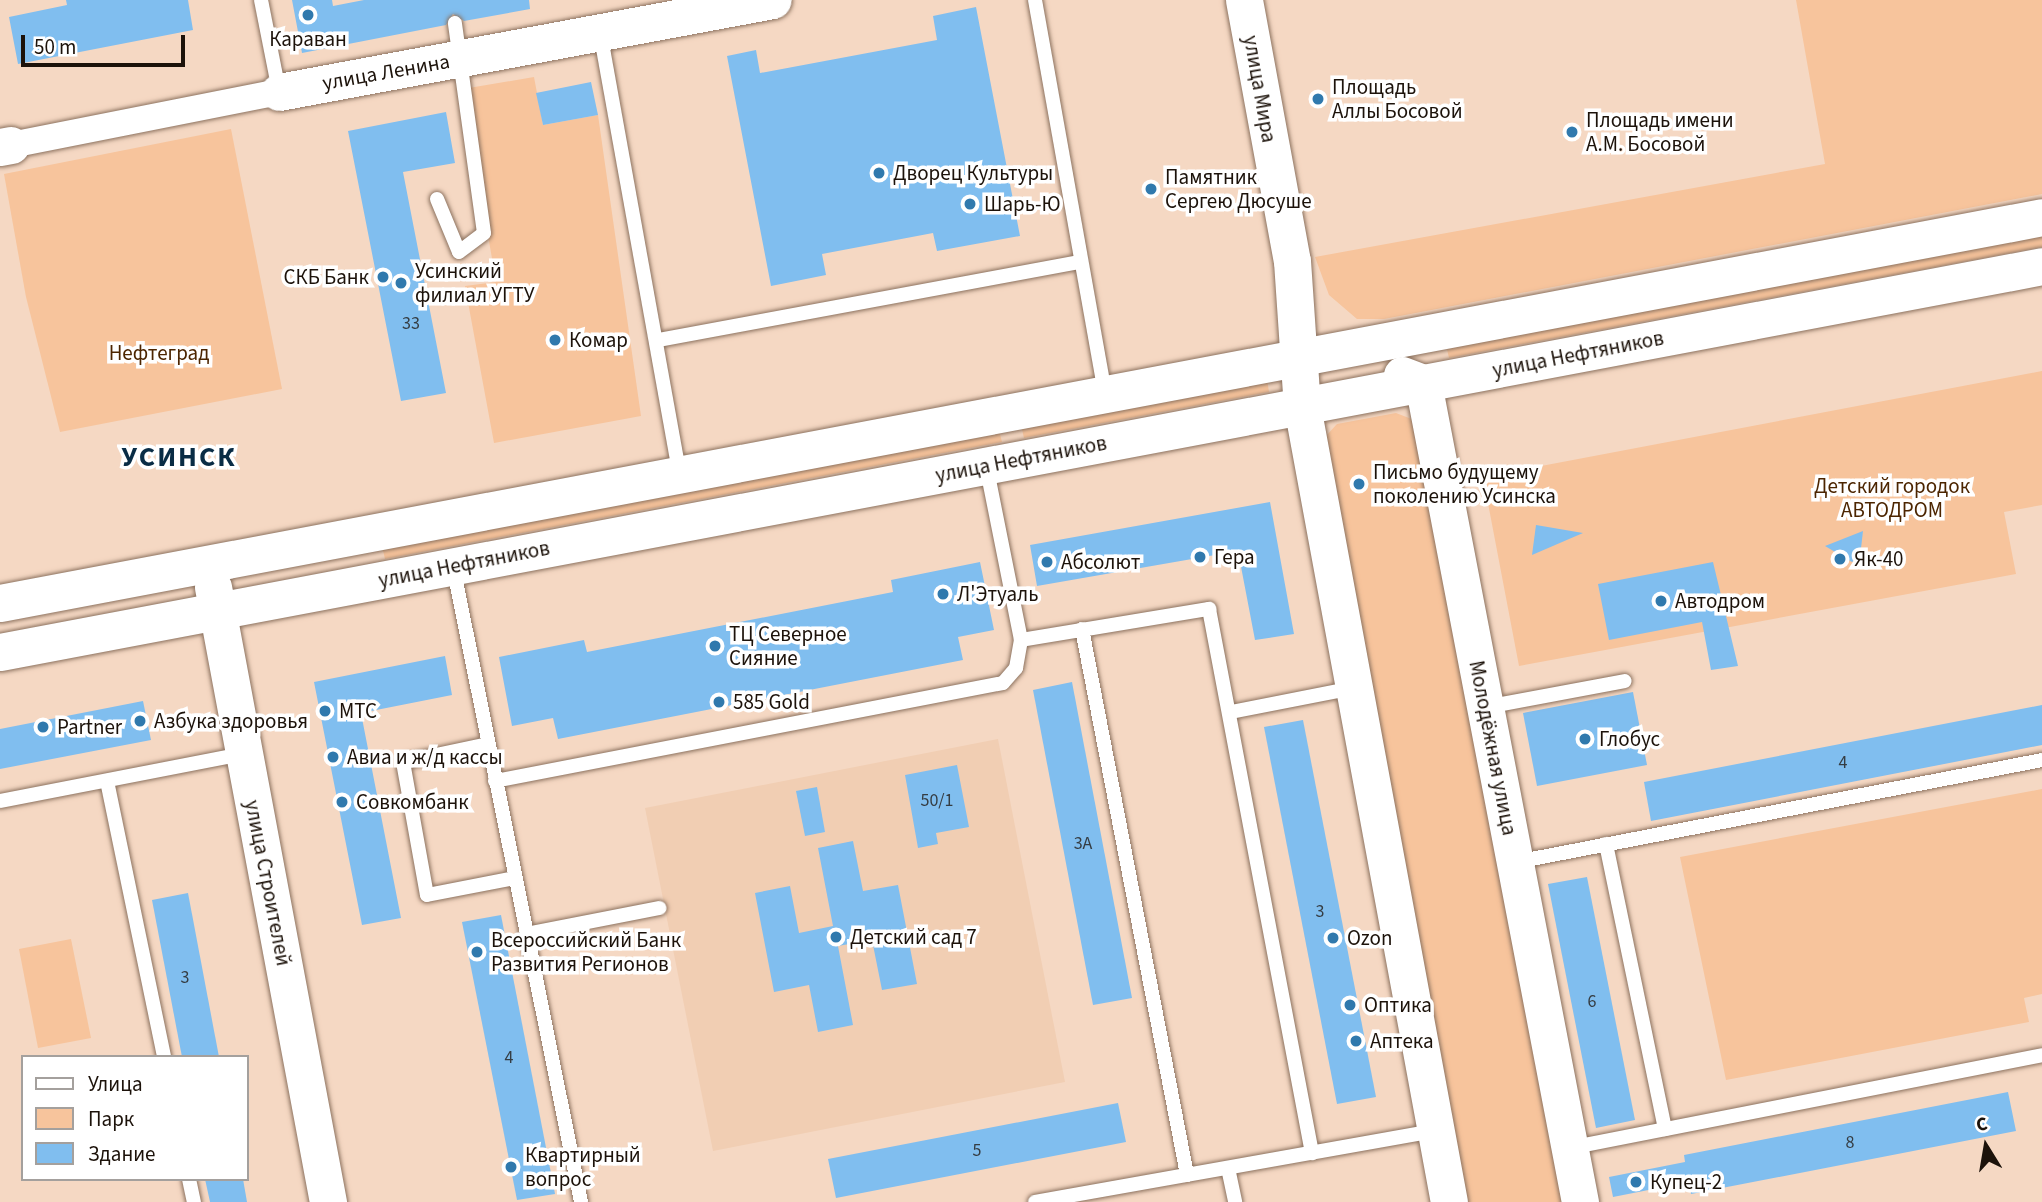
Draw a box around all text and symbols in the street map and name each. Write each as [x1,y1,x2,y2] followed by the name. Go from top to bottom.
[300,7,316,23] marker: Караван
[24,21,189,65] scale bar
[269,26,347,52] place label: Караван
[34,32,76,62] text: 50 m
[1238,33,1282,145] street label: улица Мира
[320,48,452,96] street label: улица Ленина
[1332,74,1462,124] place label: Площадь Аллы Босовой
[1310,91,1326,107] marker: Площадь Аллы Босовой
[1586,107,1734,157] place label: Площадь имени А.М. Босовой
[1564,124,1580,140] marker: Площадь имени А.М. Босовой
[893,160,1053,186] place label: Дворец Культуры
[1165,164,1312,214] place label: Памятник Сергею Дюсуше
[871,165,887,181] marker: Дворец Культуры
[1143,181,1159,197] marker: Памятник Сергею Дюсуше
[984,191,1061,217] place label: Шарь-Ю
[962,196,978,212] marker: Шарь-Ю
[415,258,535,308] place label: Усинский филиал УГТУ
[284,264,369,290] place label: СКБ Банк
[375,269,391,285] marker: СКБ Банк
[393,275,409,291] marker: Усинский филиал УГТУ
[402,313,420,335] house number: 33
[1490,325,1666,383] street label: улица Нефтяников
[569,327,628,353] place label: Комар
[547,332,563,348] marker: Комар
[109,340,209,366] park label: Нефтеград
[933,430,1109,488] street label: улица Нефтяников
[122,440,236,474] district label: УСИНСК
[1373,459,1556,509] place label: Письмо будущему поколению Усинска
[1814,473,1970,523] park label: Детский городок АВТОДРОМ
[1351,476,1367,492] marker: Письмо будущему поколению Усинска
[376,535,552,593] street label: улица Нефтяников
[1214,544,1255,570] place label: Гера
[1854,546,1904,572] place label: Як-40
[1061,549,1140,575] place label: Абсолют
[1192,549,1208,565] marker: Гера
[1832,551,1848,567] marker: Як-40
[1039,554,1055,570] marker: Абсолют
[957,581,1039,607] place label: Л'Этуаль
[935,586,951,602] marker: Л'Этуаль
[1675,588,1765,614] place label: Автодром
[1653,593,1669,609] marker: Автодром
[729,621,847,671] place label: ТЦ Северное Сияние
[707,638,723,654] marker: ТЦ Северное Сияние
[1464,658,1522,838] street label: Молодёжная улица
[733,689,810,715] place label: 585 Gold
[711,694,727,710] marker: 585 Gold
[339,698,377,724] place label: МТС
[317,703,333,719] marker: МТС
[154,708,308,734] place label: Азбука здоровья
[132,713,148,729] marker: Азбука здоровья
[57,714,122,740] place label: Partner
[35,719,51,735] marker: Partner
[1599,726,1660,752] place label: Глобус
[1577,731,1593,747] marker: Глобус
[347,744,503,770] place label: Авиа и ж/д кассы
[325,749,341,765] marker: Авиа и ж/д кассы
[1839,752,1847,774] house number: 4
[356,789,469,815] place label: Совкомбанк
[920,790,954,812] house number: 50/1
[334,794,350,810] marker: Совкомбанк
[240,798,296,968] street label: улица Строителей
[1074,833,1092,855] house number: 3А
[1316,901,1324,923] house number: 3
[850,924,977,950] place label: Детский сад 7
[1347,925,1392,951] place label: Ozon
[491,927,681,977] place label: Всероссийский Банк Развития Регионов
[828,929,844,945] marker: Детский сад 7
[1325,930,1341,946] marker: Ozon
[469,944,485,960] marker: Всероссийский Банк Развития Регионов
[181,967,189,989] house number: 3
[1588,991,1596,1013] house number: 6
[1364,992,1432,1018] place label: Оптика
[1342,997,1358,1013] marker: Оптика
[1370,1028,1434,1054] place label: Аптека
[1348,1033,1364,1049] marker: Аптека
[505,1047,513,1069] house number: 4
[21,1055,248,1181] legend
[88,1069,143,1099] text: Улица
[88,1104,134,1134] text: Парк
[1951,1111,2021,1181] north arrow
[1974,1111,1990,1139] text: С
[1846,1132,1854,1154] house number: 8
[88,1139,156,1169] text: Здание
[973,1140,981,1162] house number: 5
[525,1142,641,1192] place label: Квартирный вопрос
[503,1159,519,1175] marker: Квартирный вопрос
[1650,1169,1722,1195] place label: Купец-2
[1628,1174,1644,1190] marker: Купец-2

